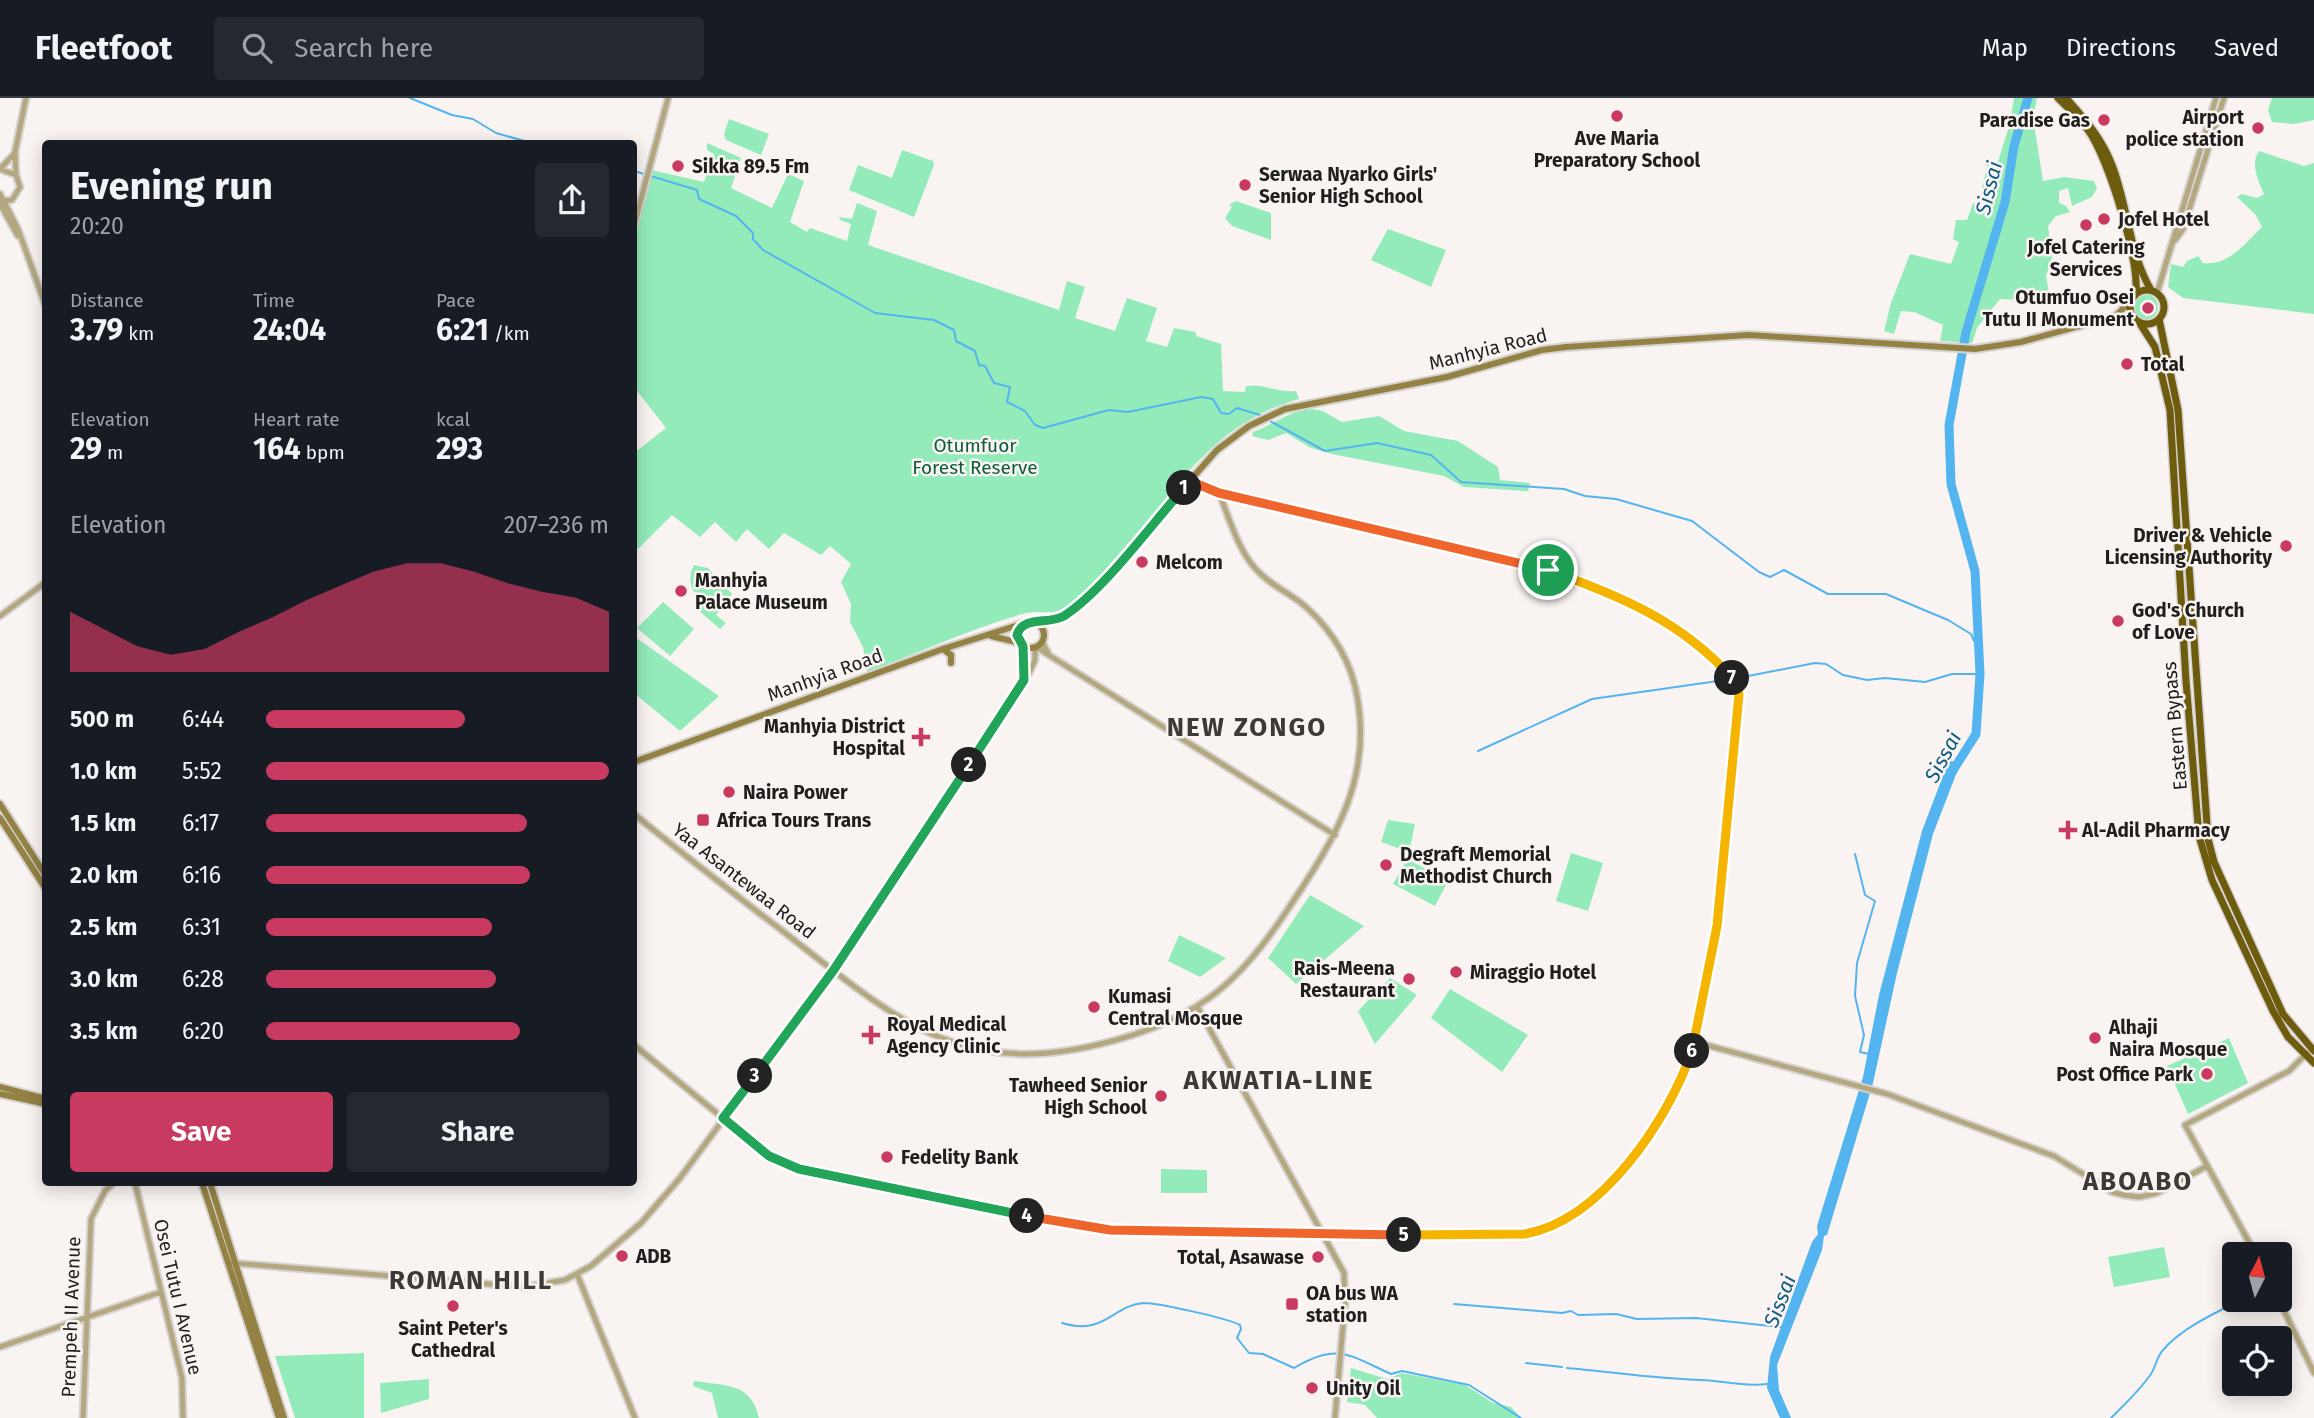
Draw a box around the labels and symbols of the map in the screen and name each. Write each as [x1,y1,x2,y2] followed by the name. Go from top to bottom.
[2125,106,2245,151] place label: Airport police station
[1609,108,1625,124] marker: Ave Maria Preparatory School
[1979,109,2090,132] place label: Paradise Gas
[2096,112,2112,128] marker: Paradise Gas
[2250,120,2266,136] marker: Airport police station
[1534,127,1701,172] place label: Ave Maria Preparatory School
[692,155,809,178] place label: Sikka 89.5 Fm
[670,158,686,174] marker: Sikka 89.5 Fm
[1970,158,2008,218] water label: Sissai
[1259,163,1437,208] place label: Serwaa Nyarko Girls' Senior High School
[1237,177,1253,193] marker: Serwaa Nyarko Girls' Senior High School
[2117,208,2210,231] place label: Jofel Hotel
[2096,211,2112,227] marker: Jofel Hotel
[2078,217,2094,233] marker: Jofel Catering Services
[2026,236,2145,281] place label: Jofel Catering Services
[1983,286,2135,331] place label: Otumfuo Osei Tutu II Monument
[2140,300,2156,316] marker: Otumfuo Osei Tutu II Monument
[1426,323,1550,375] street label: Manhyia Road
[2141,353,2185,376] place label: Total
[2119,356,2135,372] marker: Total
[912,434,1038,479] park label: Otumfuor Forest Reserve
[1166,470,1202,506] pin: 1
[2105,524,2272,569] place label: Driver & Vehicle Licensing Authority
[2278,538,2294,554] marker: Driver & Vehicle Licensing Authority
[1518,540,1578,600] pin
[1156,551,1223,574] place label: Melcom
[1134,554,1150,570] marker: Melcom
[695,569,828,614] place label: Manhyia Palace Museum
[673,583,689,599] marker: Manhyia Palace Museum
[2132,599,2244,644] place label: God's Church of Love
[2110,613,2126,629] marker: God's Church of Love
[764,643,886,707] street label: Manhyia Road
[1714,660,1750,696] pin: 7
[2158,661,2192,791] street label: Eastern Bypass
[1167,712,1327,743] district label: NEW ZONGO
[764,715,906,760] place label: Manhyia District Hospital
[911,727,931,747] marker: Manhyia District Hospital
[1918,727,1967,788] water label: Sissai
[951,748,986,782] pin: 2
[743,781,848,804] place label: Naira Power
[721,784,737,800] marker: Naira Power
[716,809,871,832] place label: Africa Tours Trans
[695,812,711,828] marker: Africa Tours Trans
[668,818,820,944] street label: Yaa Asantewaa Road
[2081,819,2230,842] place label: Al-Adil Pharmacy
[2060,822,2076,838] marker: Al-Adil Pharmacy
[1400,843,1552,888] place label: Degraft Memorial Methodist Church
[1378,857,1394,873] marker: Degraft Memorial Methodist Church
[1294,957,1396,1002] place label: Rais-Meena Restaurant
[1470,961,1597,984] place label: Miraggio Hotel
[1448,964,1464,980] marker: Miraggio Hotel
[1401,971,1417,987] marker: Rais-Meena Restaurant
[1108,985,1243,1030] place label: Kumasi Central Mosque
[1086,999,1102,1015] marker: Kumasi Central Mosque
[886,1013,1006,1058] place label: Royal Medical Agency Clinic
[2108,1016,2227,1061] place label: Alhaji Naira Mosque
[861,1025,881,1045] marker: Royal Medical Agency Clinic
[2087,1030,2103,1046] marker: Alhaji Naira Mosque
[1674,1034,1710,1068] pin: 6
[738,1058,772,1094] pin: 3
[2056,1063,2194,1086] place label: Post Office Park
[1182,1065,1375,1096] district label: AKWATIA-LINE
[2199,1066,2215,1082] marker: Post Office Park
[1009,1074,1147,1119] place label: Tawheed Senior High School
[1153,1088,1169,1104] marker: Tawheed Senior High School
[901,1146,1019,1169] place label: Fedelity Bank
[879,1149,895,1165] marker: Fedelity Bank
[2082,1166,2193,1197] district label: ABOABO
[1010,1198,1044,1234] pin: 4
[149,1217,207,1377] street label: Osei Tutu I Avenue
[1386,1218,1422,1252] pin: 5
[57,1236,85,1398] street label: Prempeh II Avenue
[2222,1242,2292,1312] north arrow
[635,1245,672,1268] place label: ADB
[1177,1246,1304,1269] place label: Total, Asawase
[614,1248,630,1264] marker: ADB
[1310,1249,1326,1265] marker: Total, Asawase
[389,1265,553,1296] district label: ROMAN HILL
[1758,1271,1802,1332] water label: Sissai
[1306,1282,1399,1327] place label: OA bus WA station
[1284,1296,1300,1312] marker: OA bus WA station
[445,1298,461,1314] marker: Saint Peter's Cathedral
[398,1317,508,1362] place label: Saint Peter's Cathedral
[1326,1377,1401,1400] place label: Unity Oil
[1304,1380,1320,1396] marker: Unity Oil

